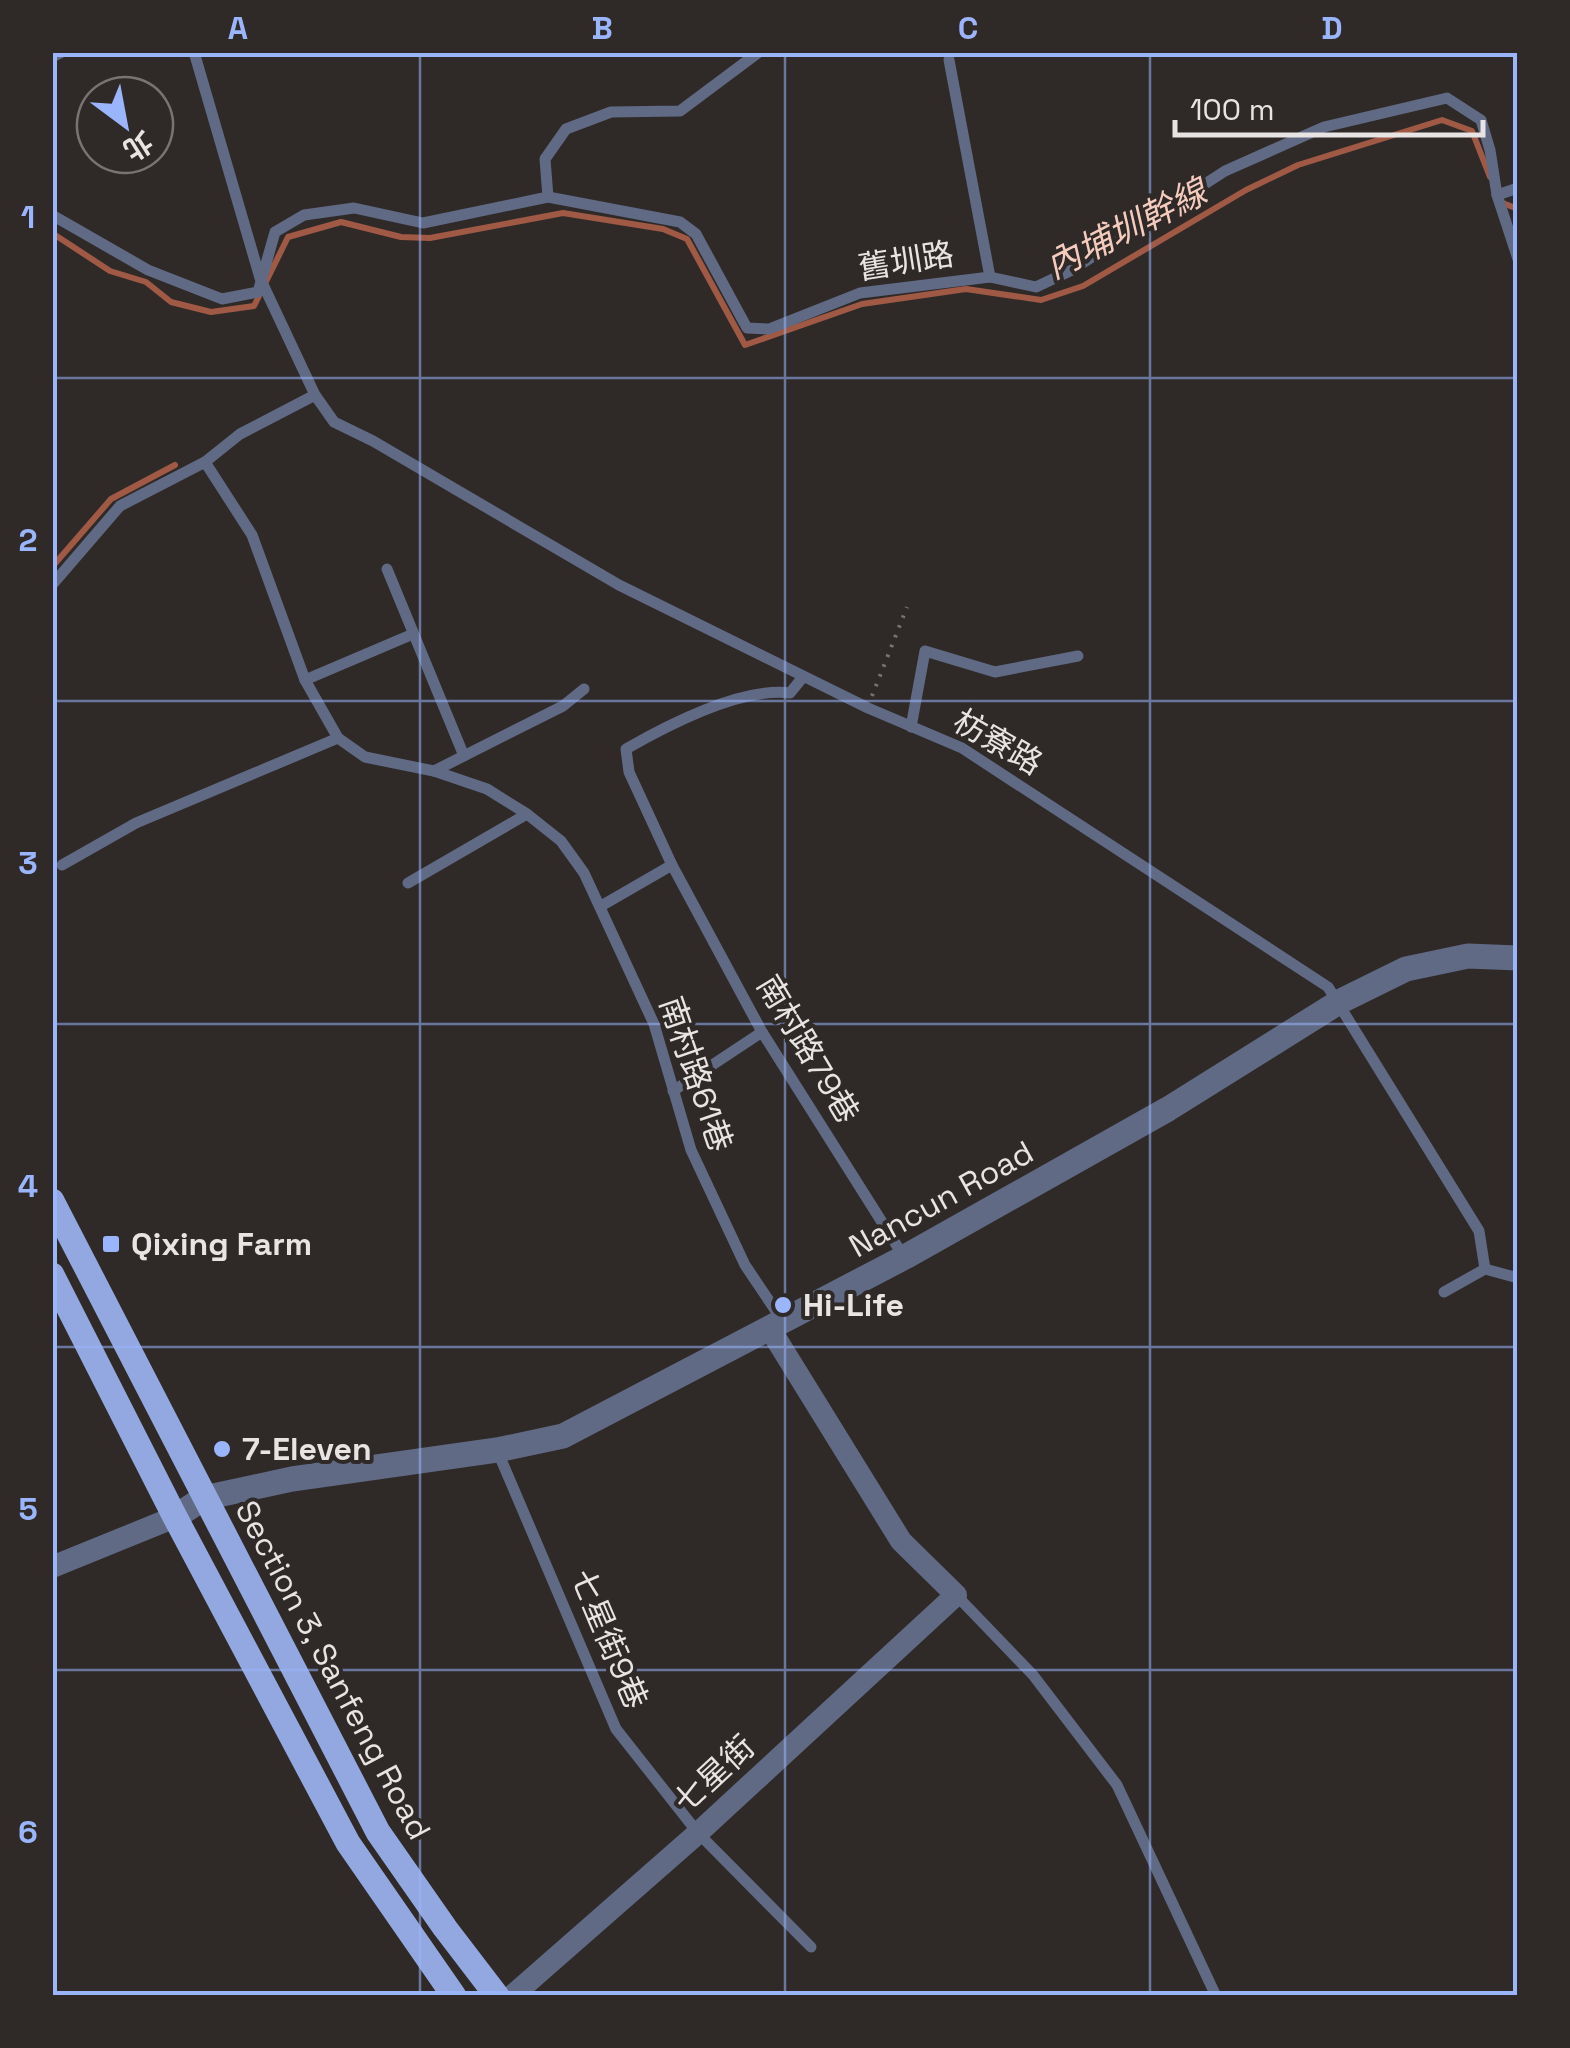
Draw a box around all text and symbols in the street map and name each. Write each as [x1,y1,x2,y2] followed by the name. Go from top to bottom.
[228,8,248,48] text: A
[591,8,613,48] text: B
[958,8,978,48] text: C
[1321,8,1343,48] text: D
[75,75,175,175] north arrow
[1175,75,1482,137] scale bar
[1190,90,1275,129] text: 100 m
[117,124,160,169] text: 北
[1038,168,1218,288] water label: 內埔圳幹線
[21,197,35,237] text: 1
[855,234,957,288] street label: 舊圳路
[18,520,38,560] text: 2
[946,701,1050,783] street label: 枋寮路
[18,843,38,883] text: 3
[748,968,868,1130] street label: 南村路79巷
[651,991,741,1157] street label: 南村路61巷
[842,1132,1040,1266] street label: Nancun Road
[18,1166,38,1206] text: 4
[131,1224,312,1264] place label: Qixing Farm
[100,1233,122,1255] marker: Qixing Farm
[803,1285,904,1325] place label: Hi-Life
[772,1294,794,1316] marker: Hi-Life
[242,1429,372,1469] place label: 7-Eleven
[211,1438,233,1460] marker: 7-Eleven
[18,1489,38,1529] text: 5
[227,1494,439,1846] street label: Section 3, Sanfeng Road
[562,1563,656,1715] street label: 七星街9巷
[665,1727,763,1821] street label: 七星街
[18,1812,38,1852] text: 6

